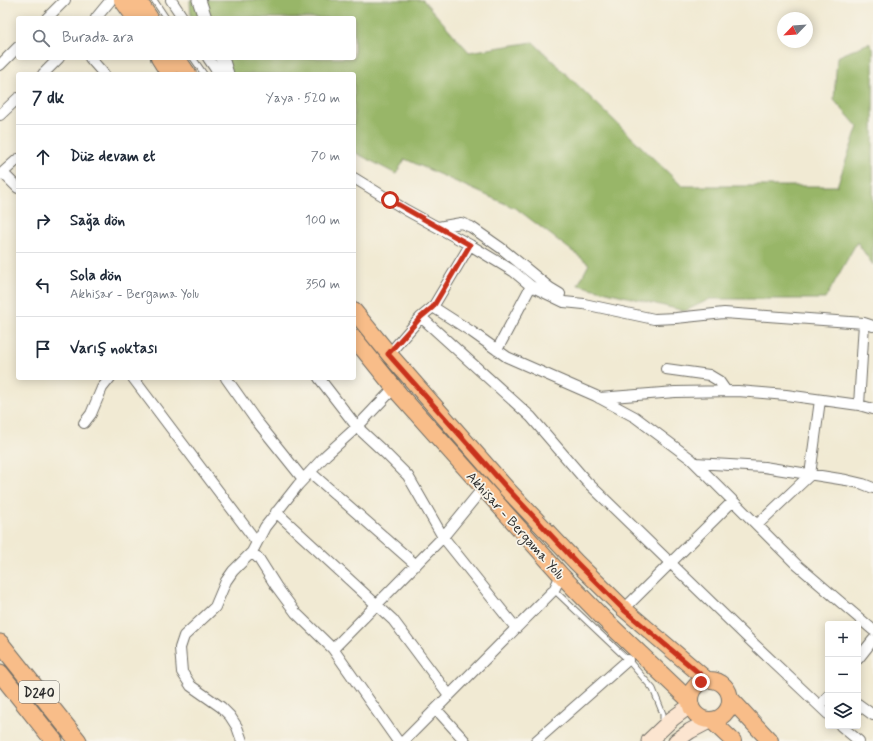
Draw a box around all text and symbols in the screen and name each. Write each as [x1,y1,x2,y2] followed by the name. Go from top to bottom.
[777,12,813,48] north arrow
[16,16,356,60] search box
[30,27,52,49] icon: search
[62,28,134,48] text: Burada ara
[32,87,64,109] text: 7 dk
[266,90,340,107] text: Yaya · 520 m
[32,146,54,168] icon: ahead
[70,147,155,167] text: Düz devam et
[311,148,340,165] text: 70 m
[381,191,399,209] route start
[32,210,54,232] icon: right
[70,211,125,231] text: Sağa dön
[305,212,340,229] text: 100 m
[70,266,122,286] text: Sola dön
[32,274,54,296] icon: left
[306,276,340,293] text: 350 m
[70,286,199,303] text: Akhisar - Bergama Yolu
[32,338,54,360] icon: arrive
[70,339,158,359] text: Varış noktası
[461,468,569,584] street label: Akhisar - Bergama Yolu
[825,621,861,729] map controls
[825,621,861,657] button: +
[825,657,861,693] button: −
[692,673,710,691] route end
[19,681,59,703] road number: D240
[825,693,861,729] button: layers

